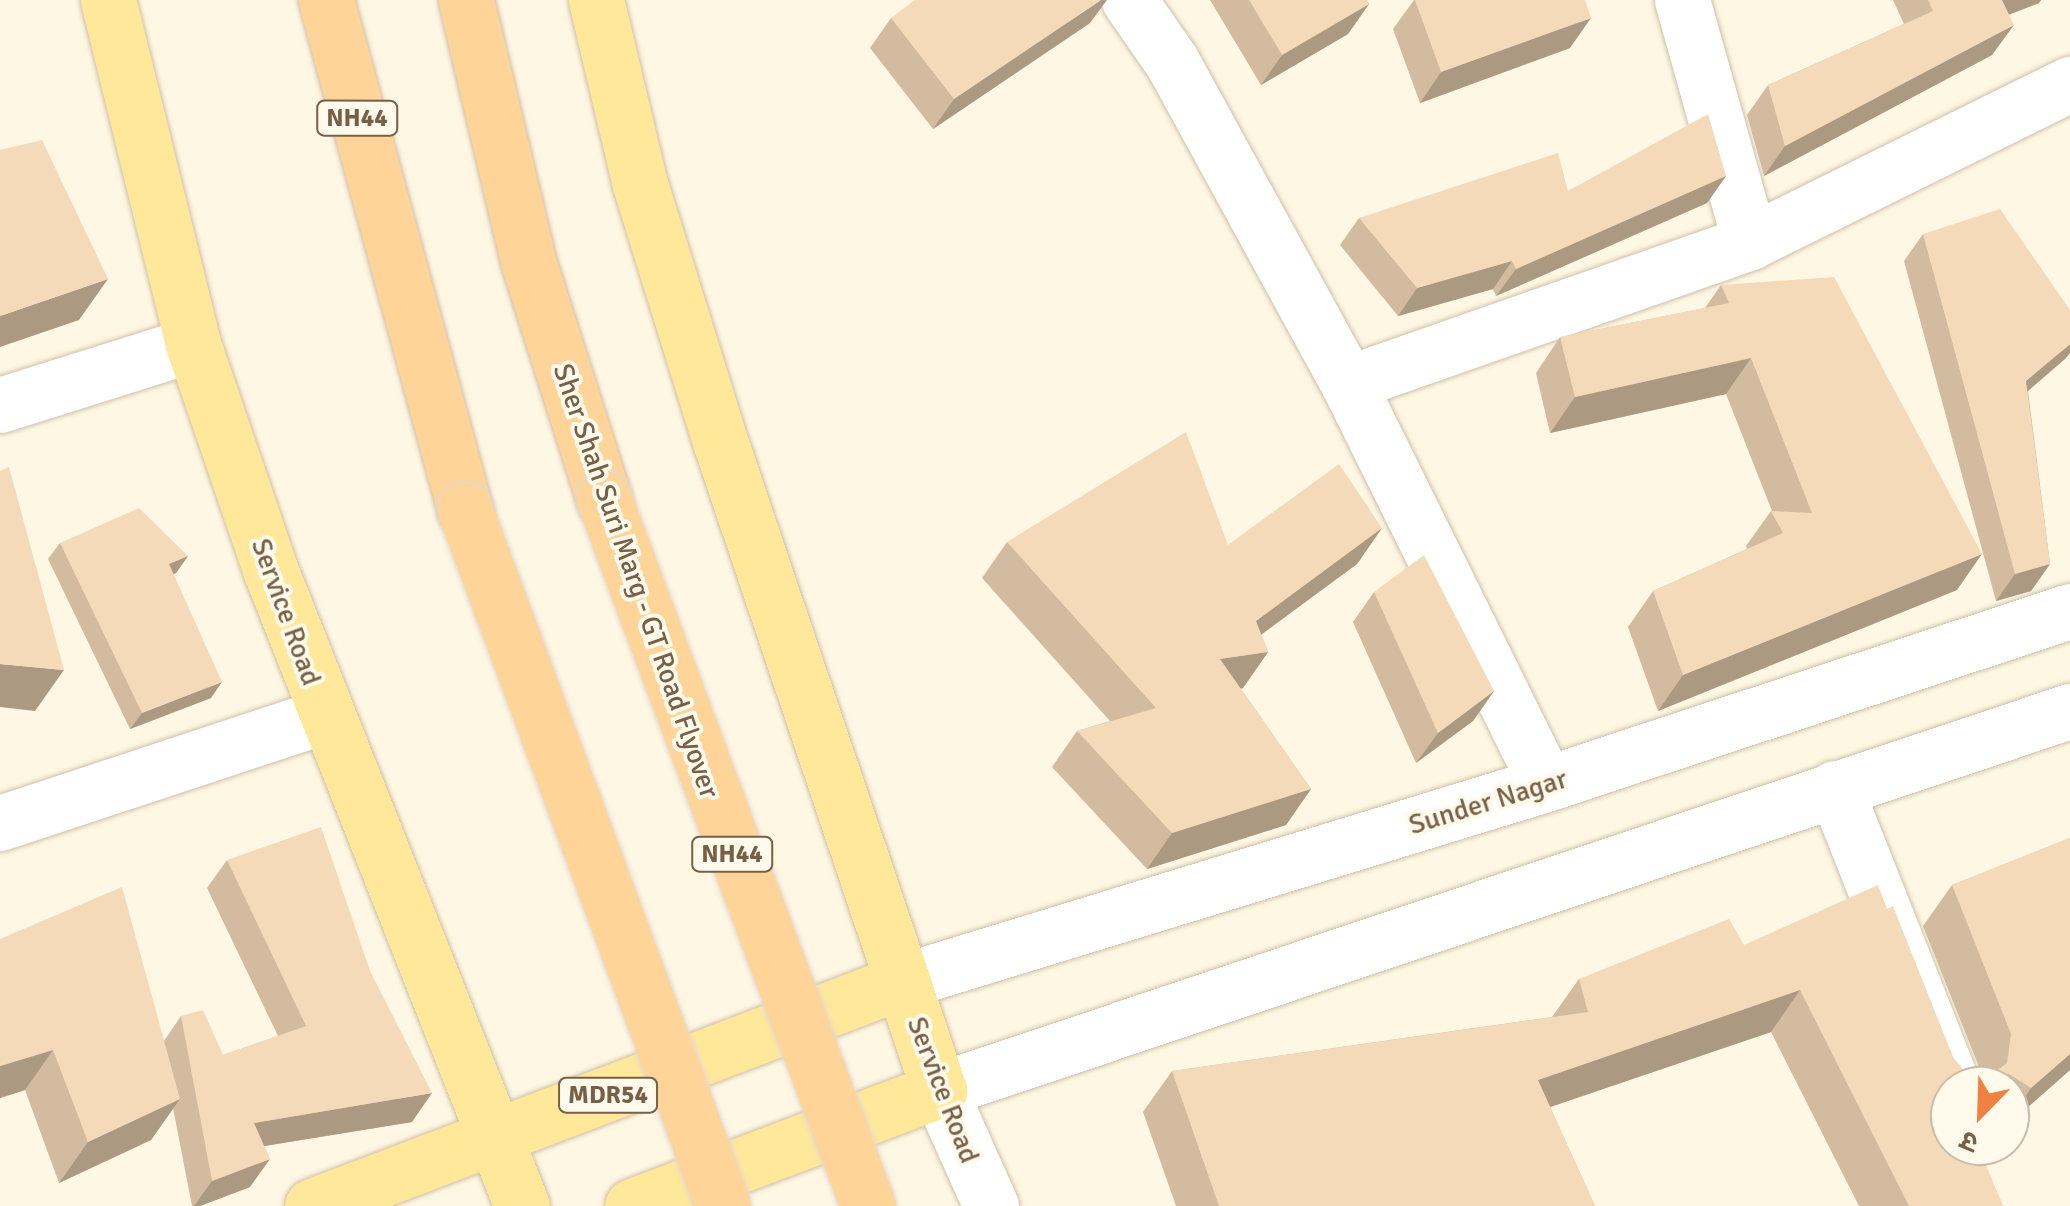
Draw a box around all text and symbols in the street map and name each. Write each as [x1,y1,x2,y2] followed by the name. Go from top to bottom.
[314,98,400,138] road number: NH44
[546,359,726,803] street label: Sher Shah Suri Marg - GT Road Flyover
[244,534,328,690] street label: Service Road
[1405,762,1571,842] street label: Sunder Nagar
[690,834,774,874] road number: NH44
[900,1012,986,1168] street label: Service Road
[1930,1066,2030,1166] north arrow
[558,1075,658,1115] road number: MDR54
[1955,1123,1983,1161] text: उ

